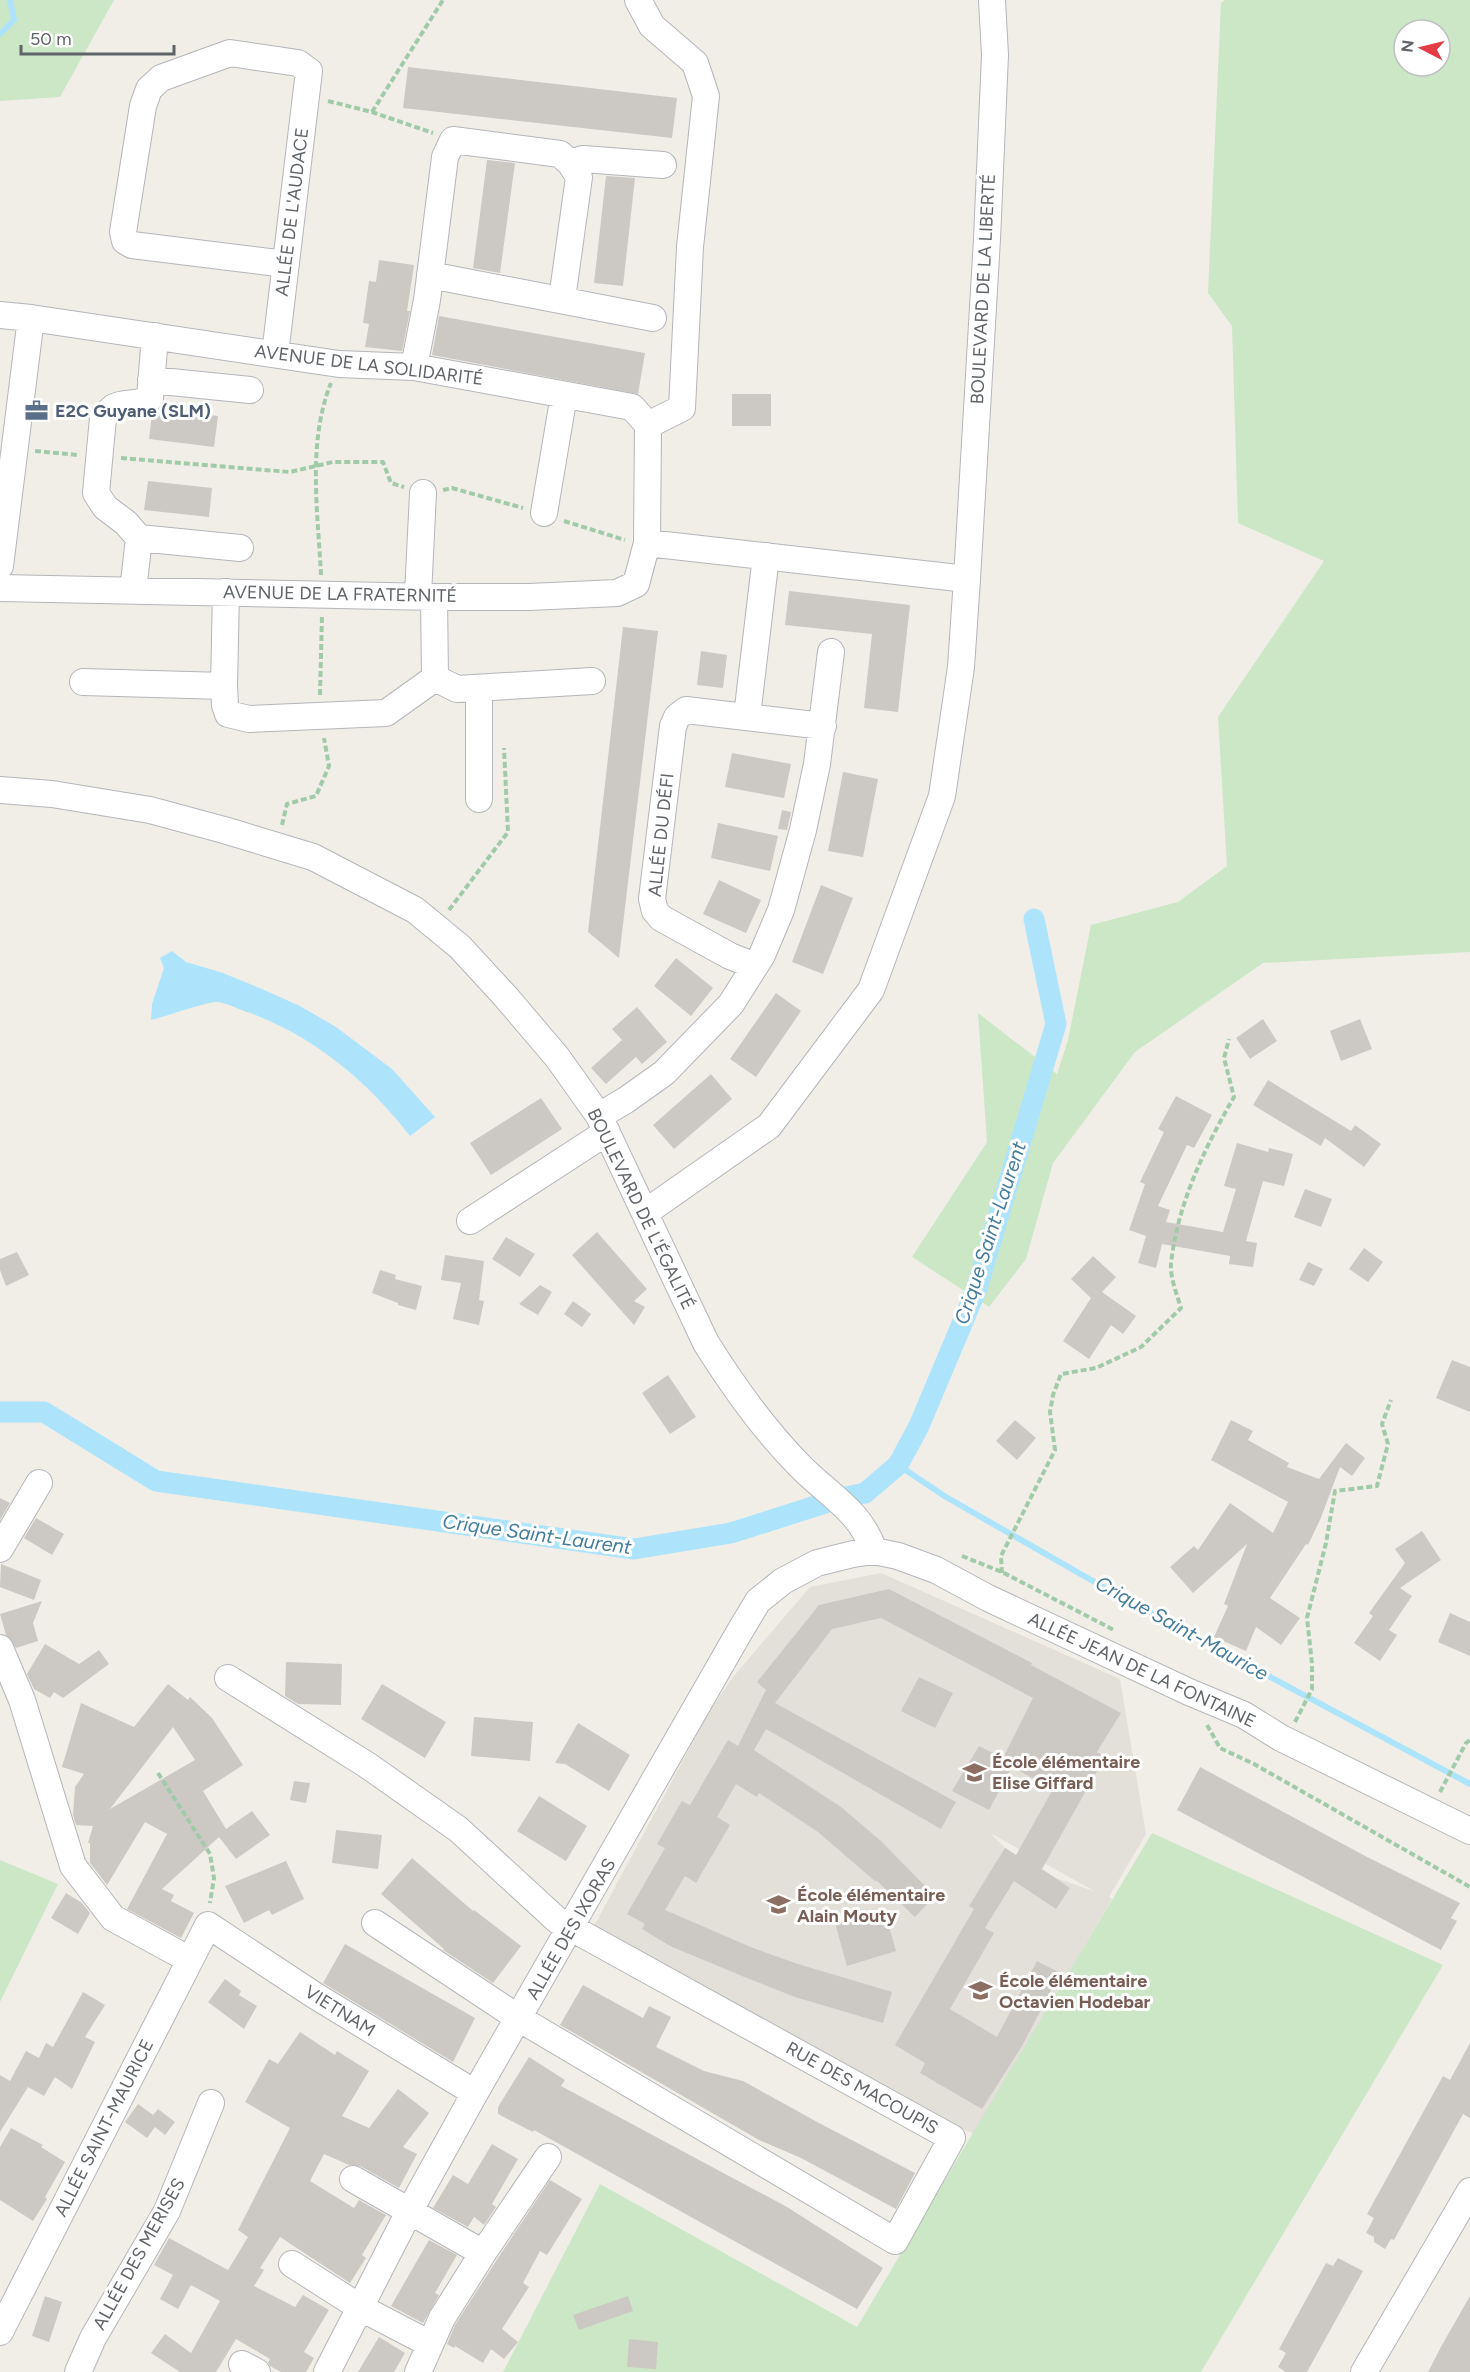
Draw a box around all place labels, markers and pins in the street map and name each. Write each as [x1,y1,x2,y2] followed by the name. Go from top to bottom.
[24,398,50,424] office icon: E2C Guyane (SLM)
[55,400,211,422] place label: E2C Guyane (SLM)
[992,1751,1140,1794] place label: École élémentaire Elise Giffard
[961,1759,987,1785] school or university icon: École élémentaire Elise Giffard
[797,1884,945,1927] place label: École élémentaire Alain Mouty
[766,1892,792,1918] school or university icon: École élémentaire Alain Mouty
[999,1970,1151,2013] place label: École élémentaire Octavien Hodebar
[968,1978,994,2004] school or university icon: École élémentaire Octavien Hodebar

